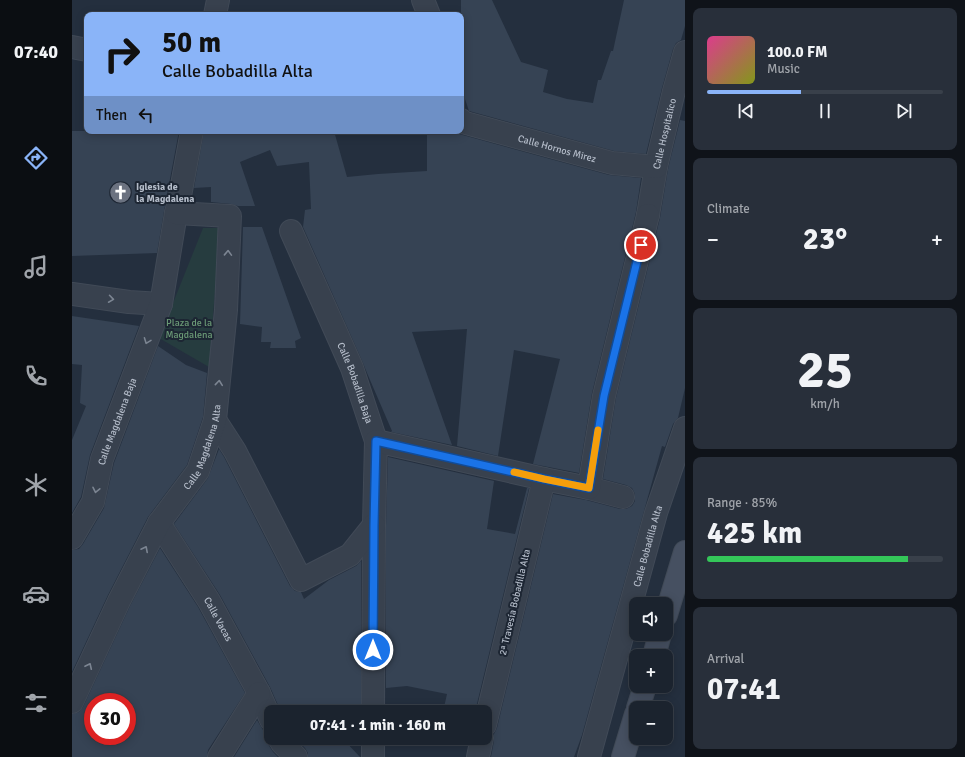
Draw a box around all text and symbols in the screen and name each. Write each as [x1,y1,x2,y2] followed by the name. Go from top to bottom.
[162,26,221,60] text: 50 m
[96,28,148,80] icon: right
[14,41,58,63] text: 07:40
[767,43,828,61] text: 100.0 FM
[162,60,313,82] text: Calle Bobadilla Alta
[767,61,800,77] text: Music
[651,97,679,170] street label: Calle Hospitalico
[735,100,757,122] icon: previous
[814,100,836,122] icon: pause
[893,100,915,122] icon: next
[135,104,157,126] icon: left
[96,106,127,124] text: Then
[517,133,598,166] street label: Calle Hornos Mirez
[22,144,50,172] icon: directions
[107,179,133,205] church icon: Iglesia de la Magdalena
[136,181,194,205] place label: Iglesia de la Magdalena
[707,201,750,217] text: Climate
[803,221,847,258] text: 23°
[707,226,719,253] text: −
[931,226,943,253] text: +
[624,228,658,262] pin
[630,234,652,256] icon: arrive
[224,250,233,256] one-way arrow
[22,253,50,281] icon: music
[108,294,114,303] one-way arrow
[165,317,213,341] park label: Plaza de la Magdalena
[143,337,151,344] one-way arrow
[797,338,853,402] text: 25
[334,341,375,425] street label: Calle Bobadilla Baja
[22,362,50,390] icon: phone
[96,376,139,466] street label: Calle Magdalena Baja
[214,380,223,386] one-way arrow
[810,396,840,412] text: km/h
[181,404,224,492] street label: Calle Magdalena Alta
[22,471,50,499] icon: climate
[92,487,100,493] one-way arrow
[707,495,777,511] text: Range · 85%
[631,504,665,588] street label: Calle Bobadilla Alta
[707,515,802,552] text: 425 km
[140,546,148,554] one-way arrow
[497,548,533,656] street label: 2ª Travesía Bobadilla Alta
[22,580,50,608] icon: car
[201,595,235,644] street label: Calle Vacas
[629,597,673,745] map controls
[629,597,673,641] button: sound
[352,629,394,671] position arrow
[629,649,673,693] button: +
[707,651,744,667] text: Arrival
[84,663,92,671] one-way arrow
[707,671,781,708] text: 07:41
[22,689,50,717] icon: filters
[84,693,136,745] speed limit sign: 30
[629,701,673,745] button: −
[310,716,446,734] text: 07:41 · 1 min · 160 m

